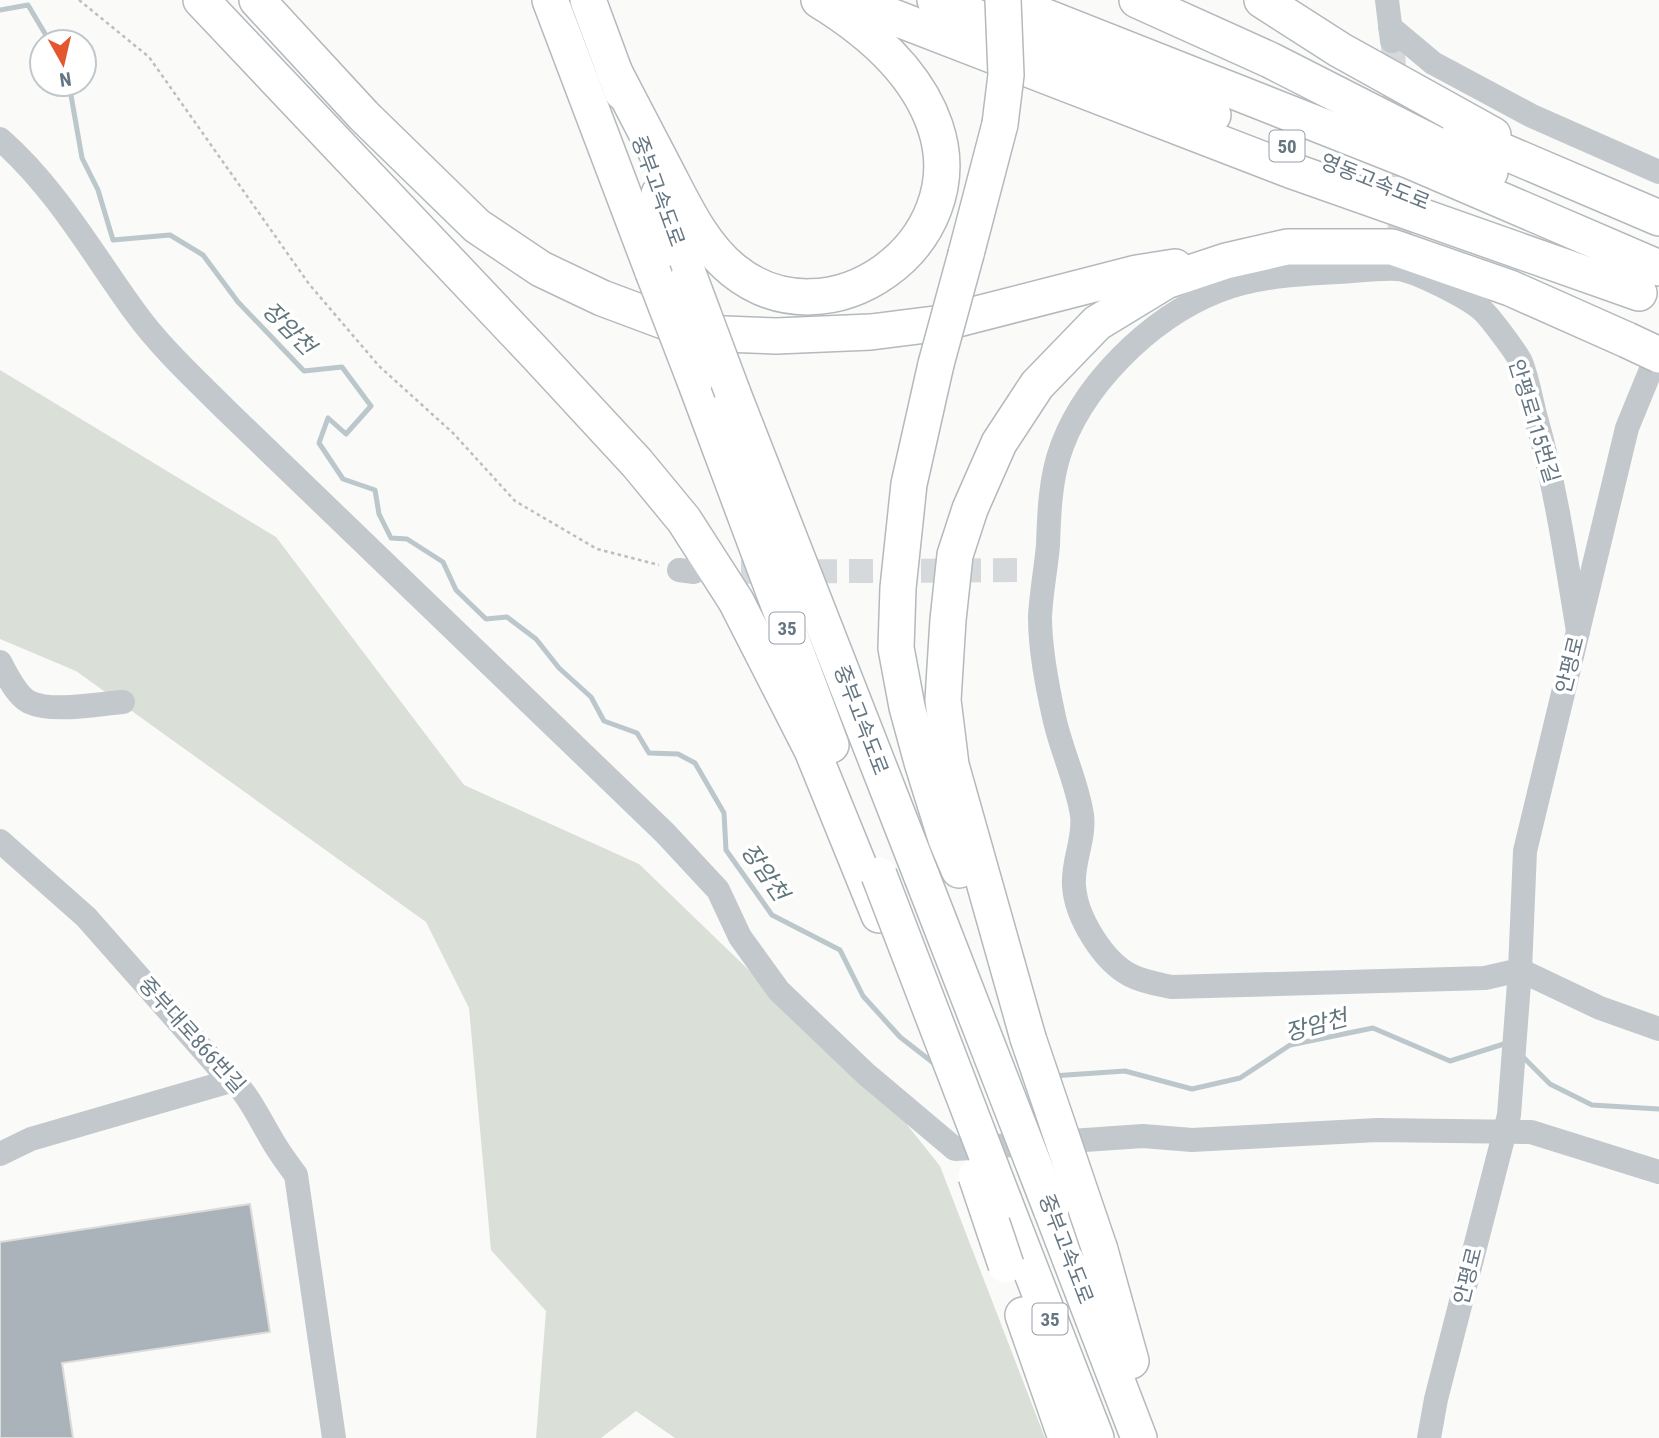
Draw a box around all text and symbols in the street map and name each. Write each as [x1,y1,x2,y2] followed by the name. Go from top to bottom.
[28,28,98,98] north arrow
[58,67,73,92] text: N
[1270,130,1304,162] road number: 50
[627,132,689,250] street label: 중부고속도로
[1317,149,1433,215] street label: 영동고속도로
[257,296,323,362] water label: 장암천
[1504,356,1564,486] street label: 안평로115번길
[770,612,804,643] road number: 35
[1551,634,1589,696] street label: 안평로
[829,662,893,778] street label: 중부고속도로
[735,839,795,908] water label: 장암천
[134,972,250,1098] street label: 중부대로866번길
[1282,1003,1353,1047] water label: 장암천
[1034,1191,1098,1307] street label: 중부고속도로
[1449,1245,1487,1307] street label: 안평로
[1032,1303,1068,1334] road number: 35

